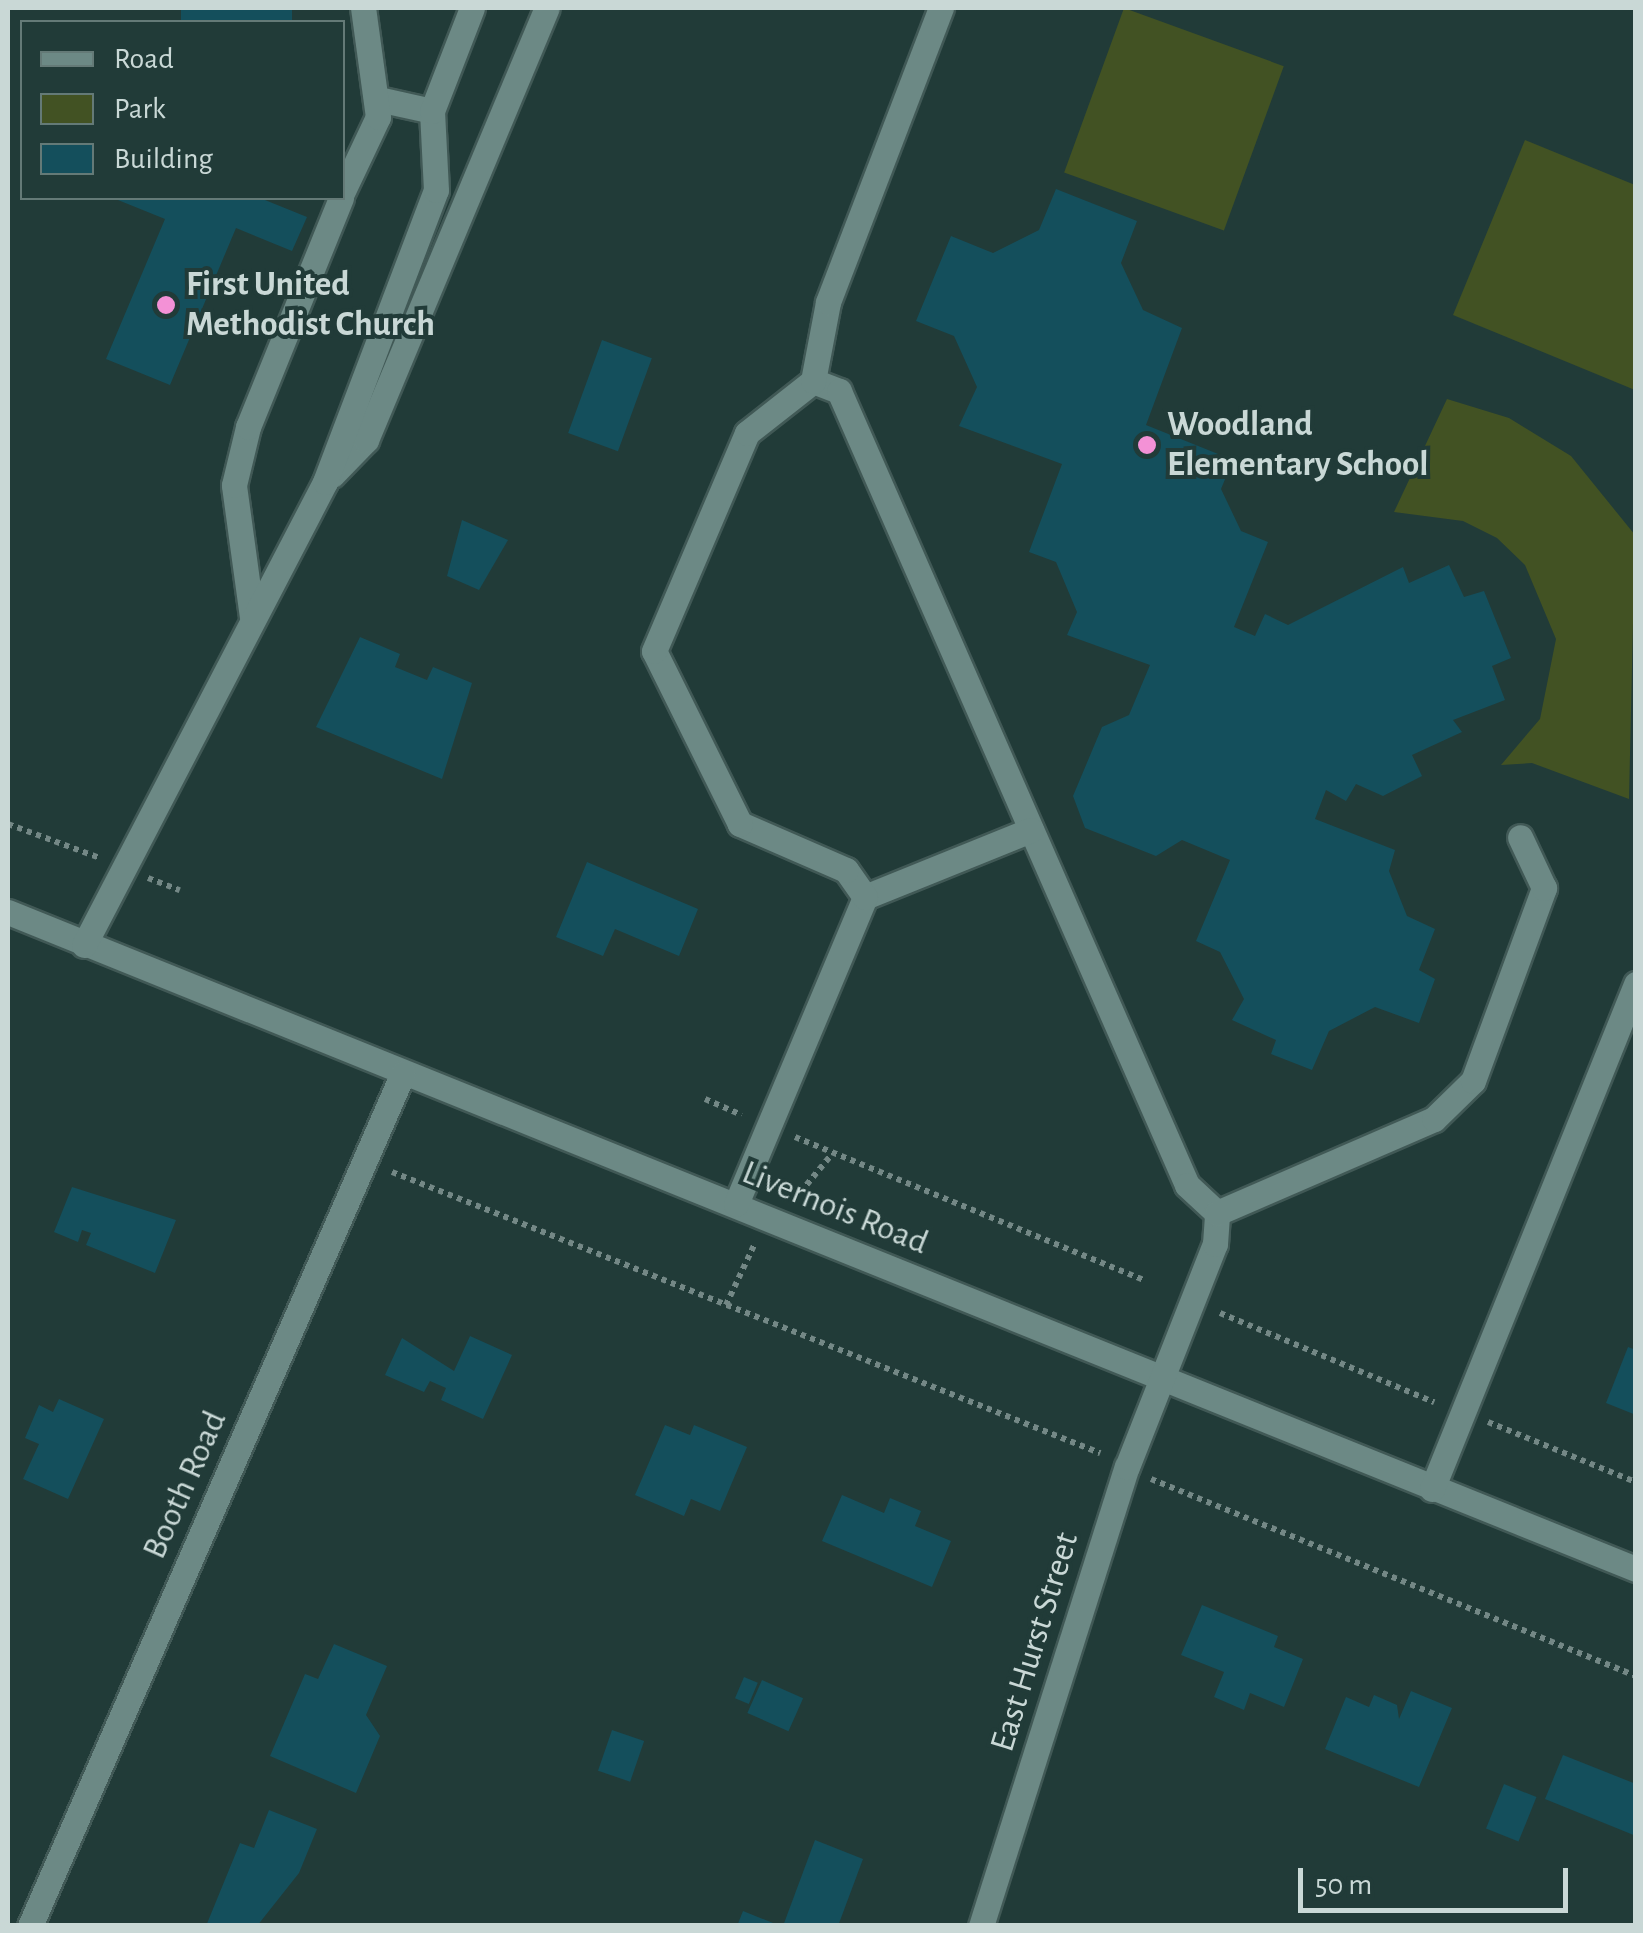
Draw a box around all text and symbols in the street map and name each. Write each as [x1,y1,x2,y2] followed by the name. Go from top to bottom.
[20,20,345,200] legend
[114,44,174,74] text: Road
[114,94,166,124] text: Park
[114,144,213,174] text: Building
[186,264,435,346] place label: First United Methodist Church
[155,294,177,316] marker: First United Methodist Church
[1167,404,1429,486] place label: Woodland Elementary School
[1136,434,1158,456] marker: Woodland Elementary School
[736,1152,934,1264] street label: Livernois Road
[134,1404,236,1566] street label: Booth Road
[982,1527,1088,1757] street label: East Hurst Street
[1303,1848,1573,1910] scale bar
[1315,1870,1372,1900] text: 50 m

